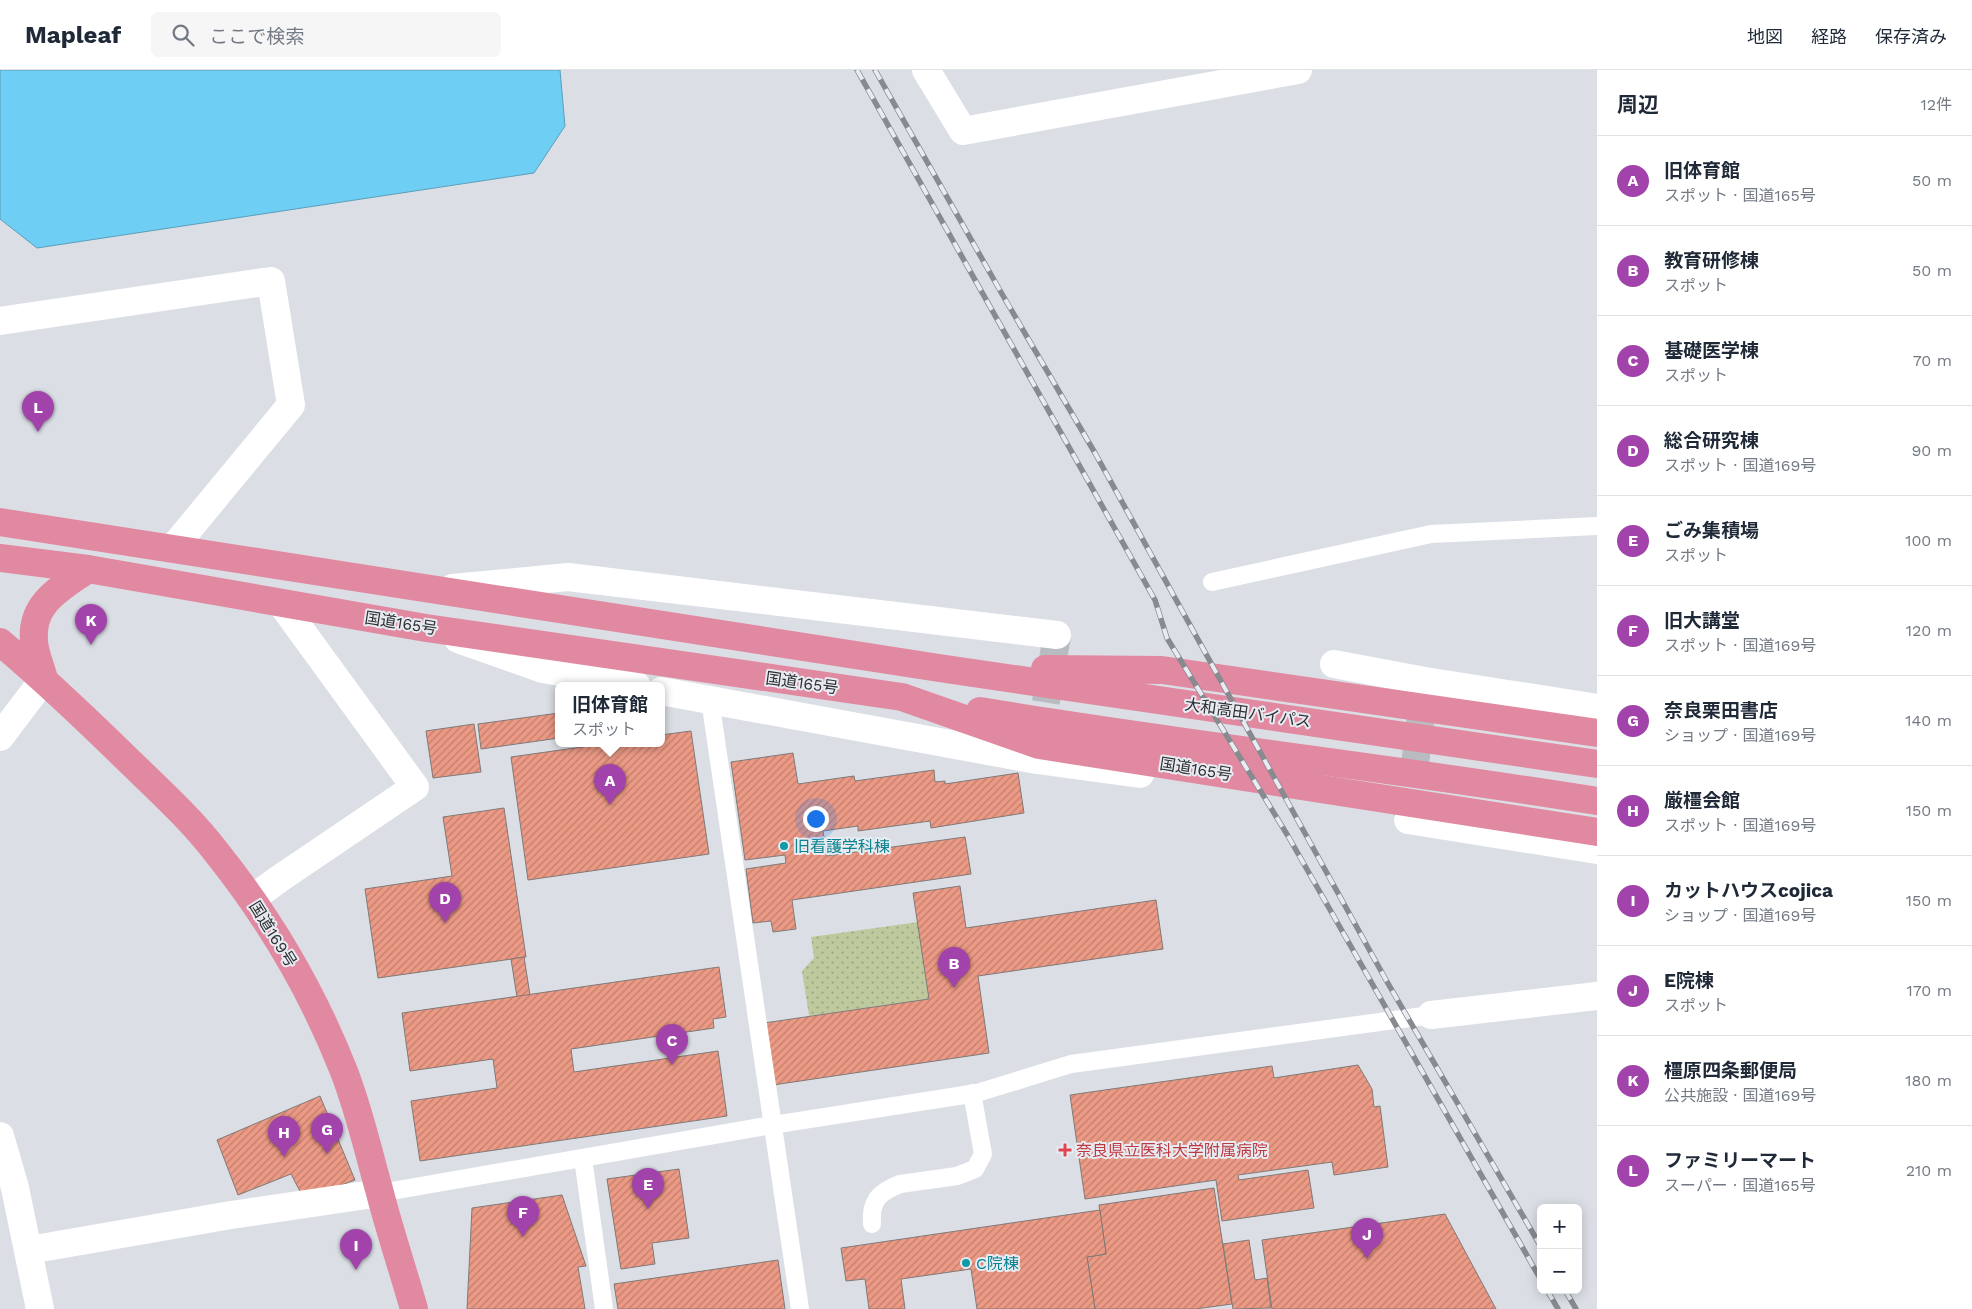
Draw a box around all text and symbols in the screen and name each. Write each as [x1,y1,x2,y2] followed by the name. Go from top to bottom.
[151,12,501,57] search box
[25,21,121,49] text: Mapleaf
[169,21,197,49] icon: search
[209,25,304,48] text: ここで検索
[1747,26,1783,47] text: 地図
[1811,26,1847,47] text: 経路
[1875,26,1947,47] text: 保存済み
[1617,92,1659,117] text: 周辺
[1920,95,1952,114] text: 12件
[1664,159,1740,182] text: 旧体育館
[1628,171,1638,190] text: A
[1912,171,1952,190] text: 50 m
[1664,186,1816,205] text: スポット · 国道165号
[1664,249,1759,272] text: 教育研修棟
[1628,261,1638,280] text: B
[1912,261,1952,280] text: 50 m
[1664,276,1728,295] text: スポット
[1664,339,1759,362] text: 基礎医学棟
[1628,351,1638,370] text: C
[1913,351,1952,370] text: 70 m
[1664,366,1728,385] text: スポット
[22,391,54,432] pin: L
[1664,429,1759,452] text: 総合研究棟
[1627,441,1639,460] text: D
[1911,441,1952,460] text: 90 m
[1664,456,1816,475] text: スポット · 国道169号
[1664,519,1759,542] text: ごみ集積場
[1628,531,1638,550] text: E
[1905,531,1952,550] text: 100 m
[1664,546,1728,565] text: スポット
[75,604,107,645] pin: K
[363,608,439,638] street label: 国道165号
[1664,609,1740,632] text: 旧大講堂
[1628,621,1638,640] text: F
[1906,621,1952,640] text: 120 m
[1664,636,1816,655] text: スポット · 国道169号
[764,668,840,698] street label: 国道165号
[555,682,665,747] popup
[572,693,648,716] text: 旧体育館
[1183,695,1313,731] street label: 大和高田バイパス
[1664,699,1778,722] text: 奈良栗田書店
[1627,711,1639,730] text: G
[1905,711,1952,730] text: 140 m
[572,720,636,739] text: スポット
[1664,726,1816,745] text: ショップ · 国道169号
[1158,754,1234,784] street label: 国道165号
[594,764,626,805] pin: A
[1664,789,1740,812] text: 厳橿会館
[1627,801,1639,820] text: H
[1906,801,1952,820] text: 150 m
[803,806,829,832] your location
[1664,816,1816,835] text: スポット · 国道169号
[794,837,890,856] place label: 旧看護学科棟
[778,840,790,852] marker: 旧看護学科棟
[1664,879,1833,902] text: カットハウスcojica
[429,882,461,923] pin: D
[1630,891,1636,910] text: I
[1906,891,1952,910] text: 150 m
[245,898,301,970] street label: 国道169号
[1664,906,1816,925] text: ショップ · 国道169号
[938,947,970,988] pin: B
[1664,969,1714,992] text: E院棟
[1628,981,1638,1000] text: J
[1906,981,1952,1000] text: 170 m
[1664,996,1728,1015] text: スポット
[656,1024,688,1065] pin: C
[1664,1059,1797,1082] text: 橿原四条郵便局
[1627,1071,1639,1090] text: K
[1905,1071,1952,1090] text: 180 m
[1664,1086,1816,1105] text: 公共施設 · 国道169号
[311,1113,343,1154] pin: G
[268,1116,300,1157] pin: H
[1076,1141,1268,1160] place label: 奈良県立医科大学附属病院
[1058,1143,1072,1157] marker: 奈良県立医科大学附属病院
[1664,1149,1816,1172] text: ファミリーマート
[1628,1161,1638,1180] text: L
[1906,1161,1952,1180] text: 210 m
[632,1168,664,1209] pin: E
[1664,1176,1816,1195] text: スーパー · 国道165号
[507,1196,539,1237] pin: F
[1537,1204,1582,1294] map controls
[1537,1204,1582,1249] button: +
[1351,1218,1383,1259] pin: J
[340,1229,372,1270] pin: I
[1537,1249,1582,1294] button: −
[976,1254,1019,1273] place label: C院棟
[960,1257,972,1269] marker: C院棟

